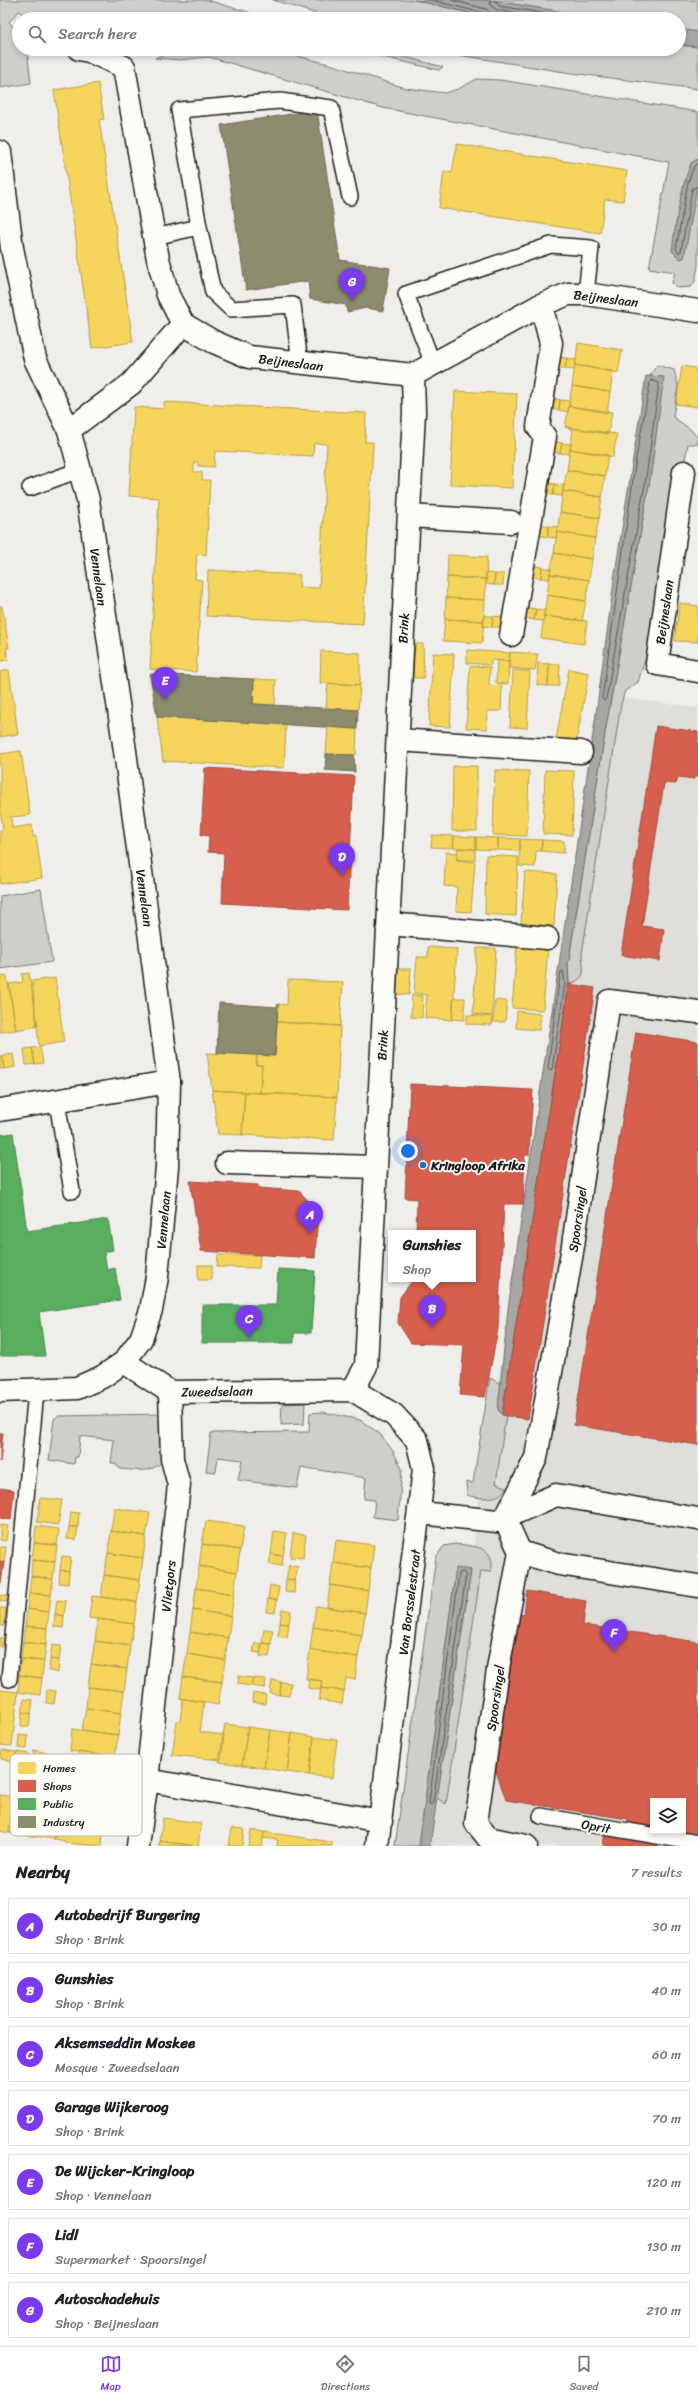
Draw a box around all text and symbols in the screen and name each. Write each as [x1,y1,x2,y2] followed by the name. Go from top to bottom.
[12,12,686,56] search box
[58,21,137,47] text: Search here
[26,23,48,45] icon: search
[339,268,365,301] pin: G
[572,283,640,314] street label: Beijneslaan
[257,347,325,378] street label: Beijneslaan
[83,547,114,607] street label: Vennelaan
[649,578,680,646] street label: Beijneslaan
[391,612,416,644] street label: Brink
[152,667,178,700] pin: E
[329,843,355,876] pin: D
[129,868,160,928] street label: Vennelaan
[370,1029,395,1061] street label: Brink
[398,1141,418,1161] your location
[430,1154,525,1177] place label: Kringloop Afrika
[418,1160,428,1170] marker: Kringloop Afrika
[561,1184,594,1254] street label: Spoorsingel
[150,1190,177,1250] street label: Vennelaan
[297,1201,323,1234] pin: A
[388,1230,476,1282] popup
[403,1232,461,1258] text: Gunshies
[403,1258,431,1281] text: Shop
[419,1295,445,1328] pin: B
[236,1305,262,1338] pin: C
[181,1379,253,1404] street label: Zweedselaan
[392,1547,427,1656] street label: Van Borsselestraat
[154,1559,183,1613] street label: Vlietgors
[601,1619,627,1652] pin: F
[479,1663,512,1733] street label: Spoorsingel
[10,1754,142,1836] legend
[43,1759,76,1778] text: Homes
[43,1777,72,1796] text: Shops
[43,1795,74,1814] text: Public
[650,1798,686,1834] map controls
[650,1798,686,1834] button: layers
[42,1813,85,1832] text: Industry
[579,1813,613,1841] street label: Oprit
[16,1857,70,1887] text: Nearby
[631,1861,682,1884] text: 7 results
[55,1902,200,1928] text: Autobedrijf Burgering
[26,1915,34,1938] text: A
[652,1915,681,1938] text: 30 m
[55,1928,125,1951] text: Shop · Brink
[55,1966,114,1992] text: Gunshies
[26,1979,34,2002] text: B
[651,1979,681,2002] text: 40 m
[55,1992,125,2015] text: Shop · Brink
[55,2030,195,2056] text: Aksemseddin Moskee
[26,2043,34,2066] text: C
[652,2043,681,2066] text: 60 m
[55,2056,180,2079] text: Mosque · Zweedselaan
[55,2094,169,2120] text: Garage Wijkeroog
[26,2107,34,2130] text: D
[652,2107,681,2130] text: 70 m
[55,2120,125,2143] text: Shop · Brink
[55,2158,195,2184] text: De Wijcker-Kringloop
[26,2171,34,2194] text: E
[646,2171,681,2194] text: 120 m
[55,2184,152,2207] text: Shop · Vennelaan
[55,2222,78,2248] text: Lidl
[26,2235,34,2258] text: F
[647,2235,681,2258] text: 130 m
[55,2248,206,2271] text: Supermarket · Spoorsingel
[55,2286,159,2312] text: Autoschadehuis
[26,2299,34,2322] text: G
[646,2299,681,2322] text: 210 m
[55,2312,159,2335] text: Shop · Beijneslaan
[100,2353,122,2396] tab: Map
[321,2353,370,2396] tab: Directions
[569,2353,598,2396] tab: Saved

